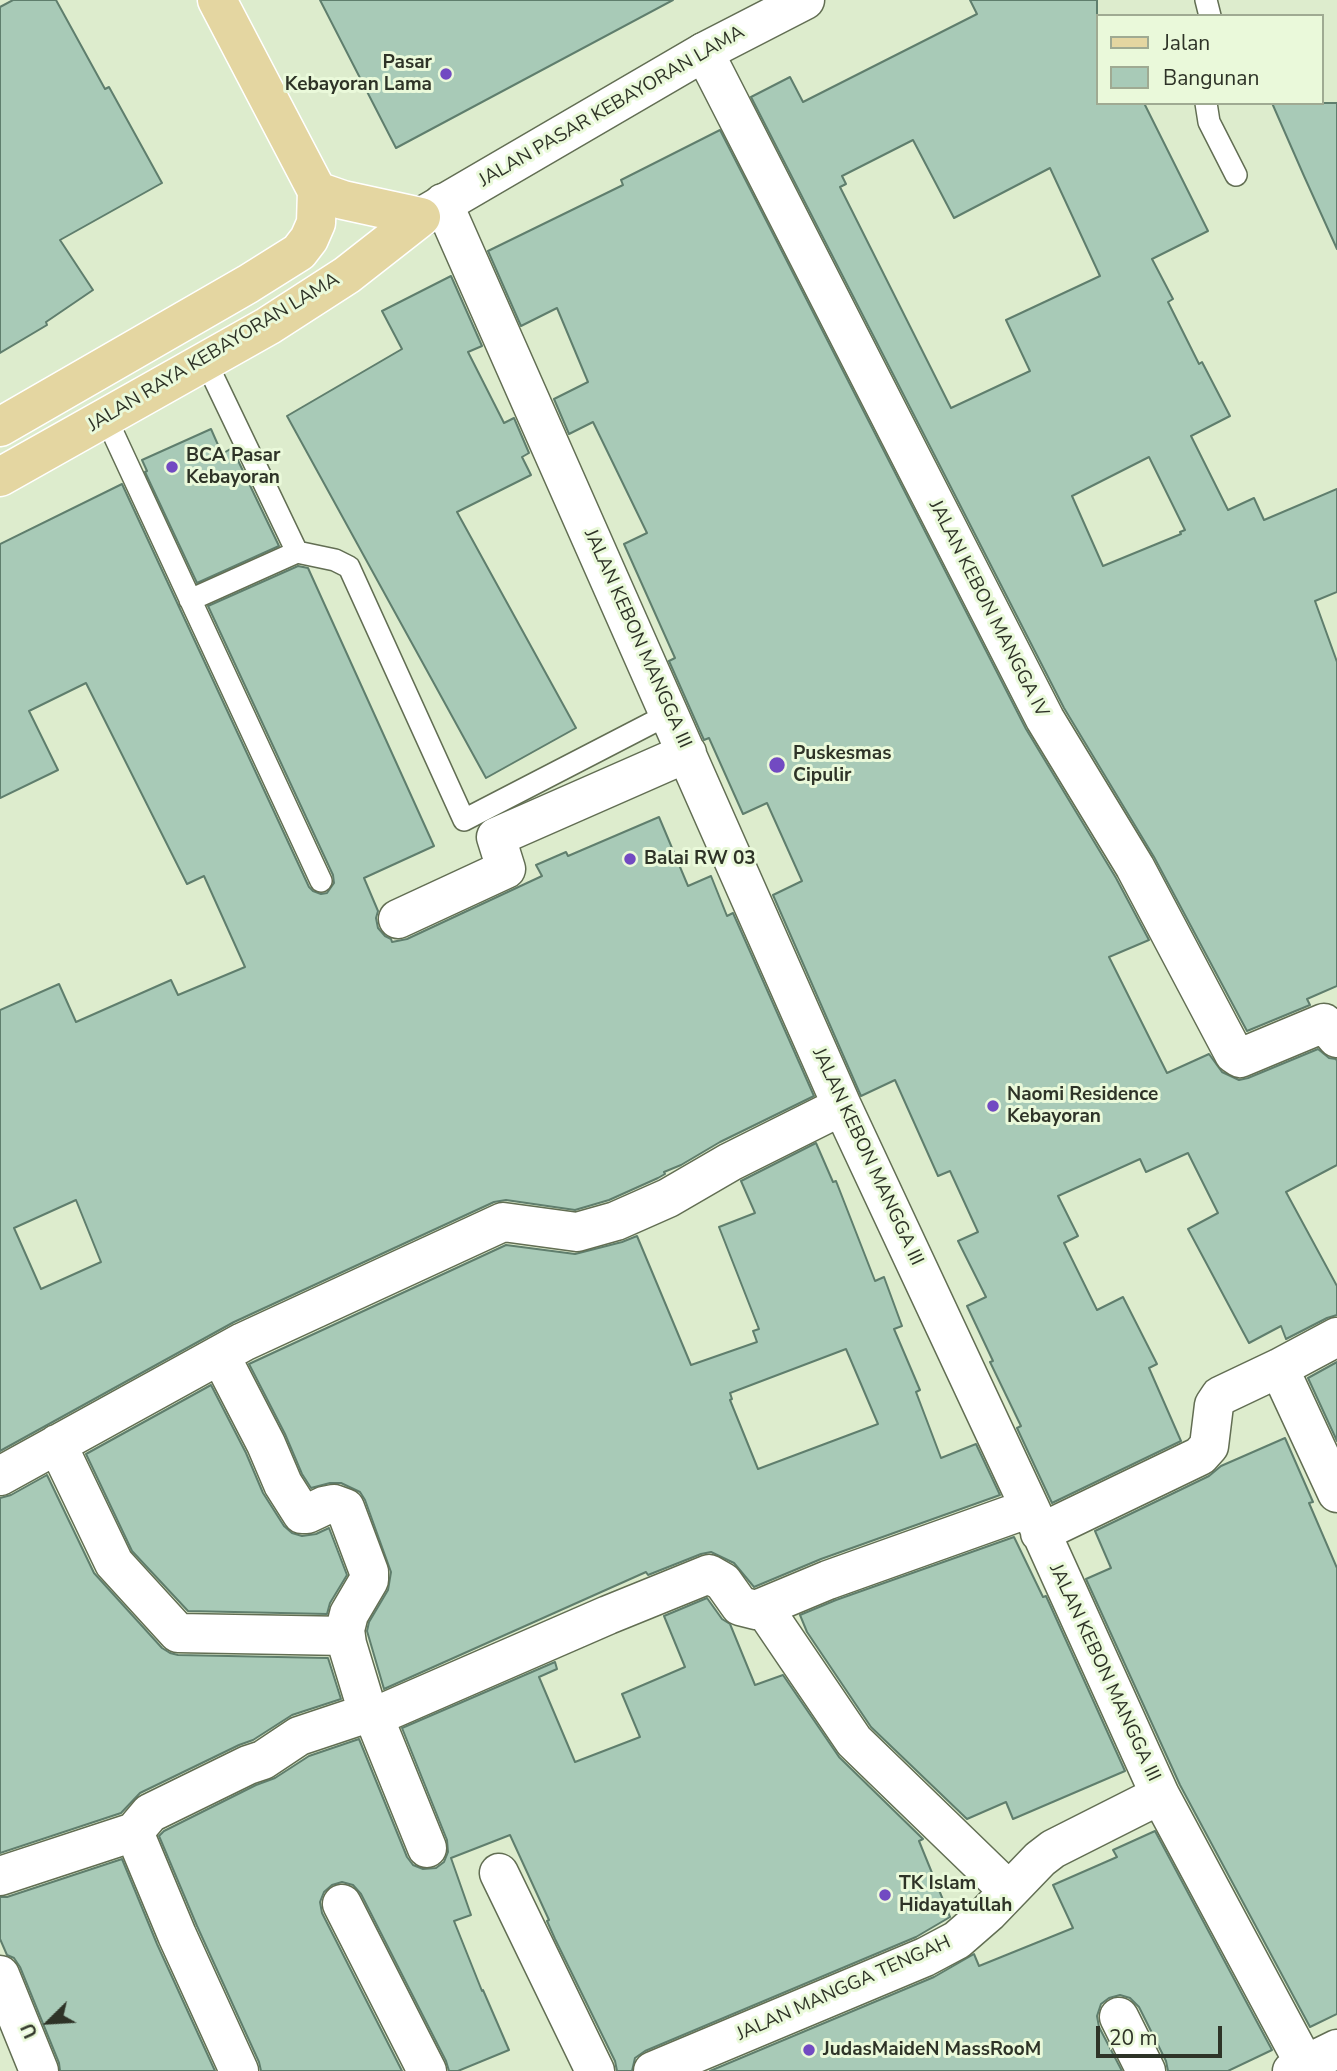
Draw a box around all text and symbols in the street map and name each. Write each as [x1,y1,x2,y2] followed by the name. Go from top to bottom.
[1096,14,1323,105] legend
[475,21,749,193] street label: JALAN PASAR KEBAYORAN LAMA
[1163,29,1210,57] text: Jalan
[285,52,432,96] place label: Pasar Kebayoran Lama
[1163,64,1259,92] text: Bangunan
[438,66,454,82] marker: Pasar Kebayoran Lama
[84,269,344,437] street label: JALAN RAYA KEBAYORAN LAMA
[186,445,280,489] place label: BCA Pasar Kebayoran
[164,459,180,475] marker: BCA Pasar Kebayoran
[923,497,1053,721] street label: JALAN KEBON MANGGA IV
[578,526,696,752] street label: JALAN KEBON MANGGA III
[793,743,891,787] place label: Puskesmas Cipulir
[767,755,787,775] marker: Puskesmas Cipulir
[644,848,756,870] place label: Balai RW 03
[622,851,638,867] marker: Balai RW 03
[807,1045,927,1269] street label: JALAN KEBON MANGGA III
[1007,1084,1158,1128] place label: Naomi Residence Kebayoran
[985,1098,1001,1114] marker: Naomi Residence Kebayoran
[1044,1561,1164,1785] street label: JALAN KEBON MANGGA III
[899,1873,1012,1917] place label: TK Islam Hidayatullah
[877,1887,893,1903] marker: TK Islam Hidayatullah
[733,1931,955,2047] street label: JALAN MANGGA TENGAH
[14,1987,84,2057] north arrow
[1099,2011,1225,2056] scale bar
[15,2019,45,2042] text: U
[1109,2024,1158,2052] text: 20 m
[823,2039,1041,2061] place label: JudasMaideN MassRooM
[801,2042,817,2058] marker: JudasMaideN MassRooM

